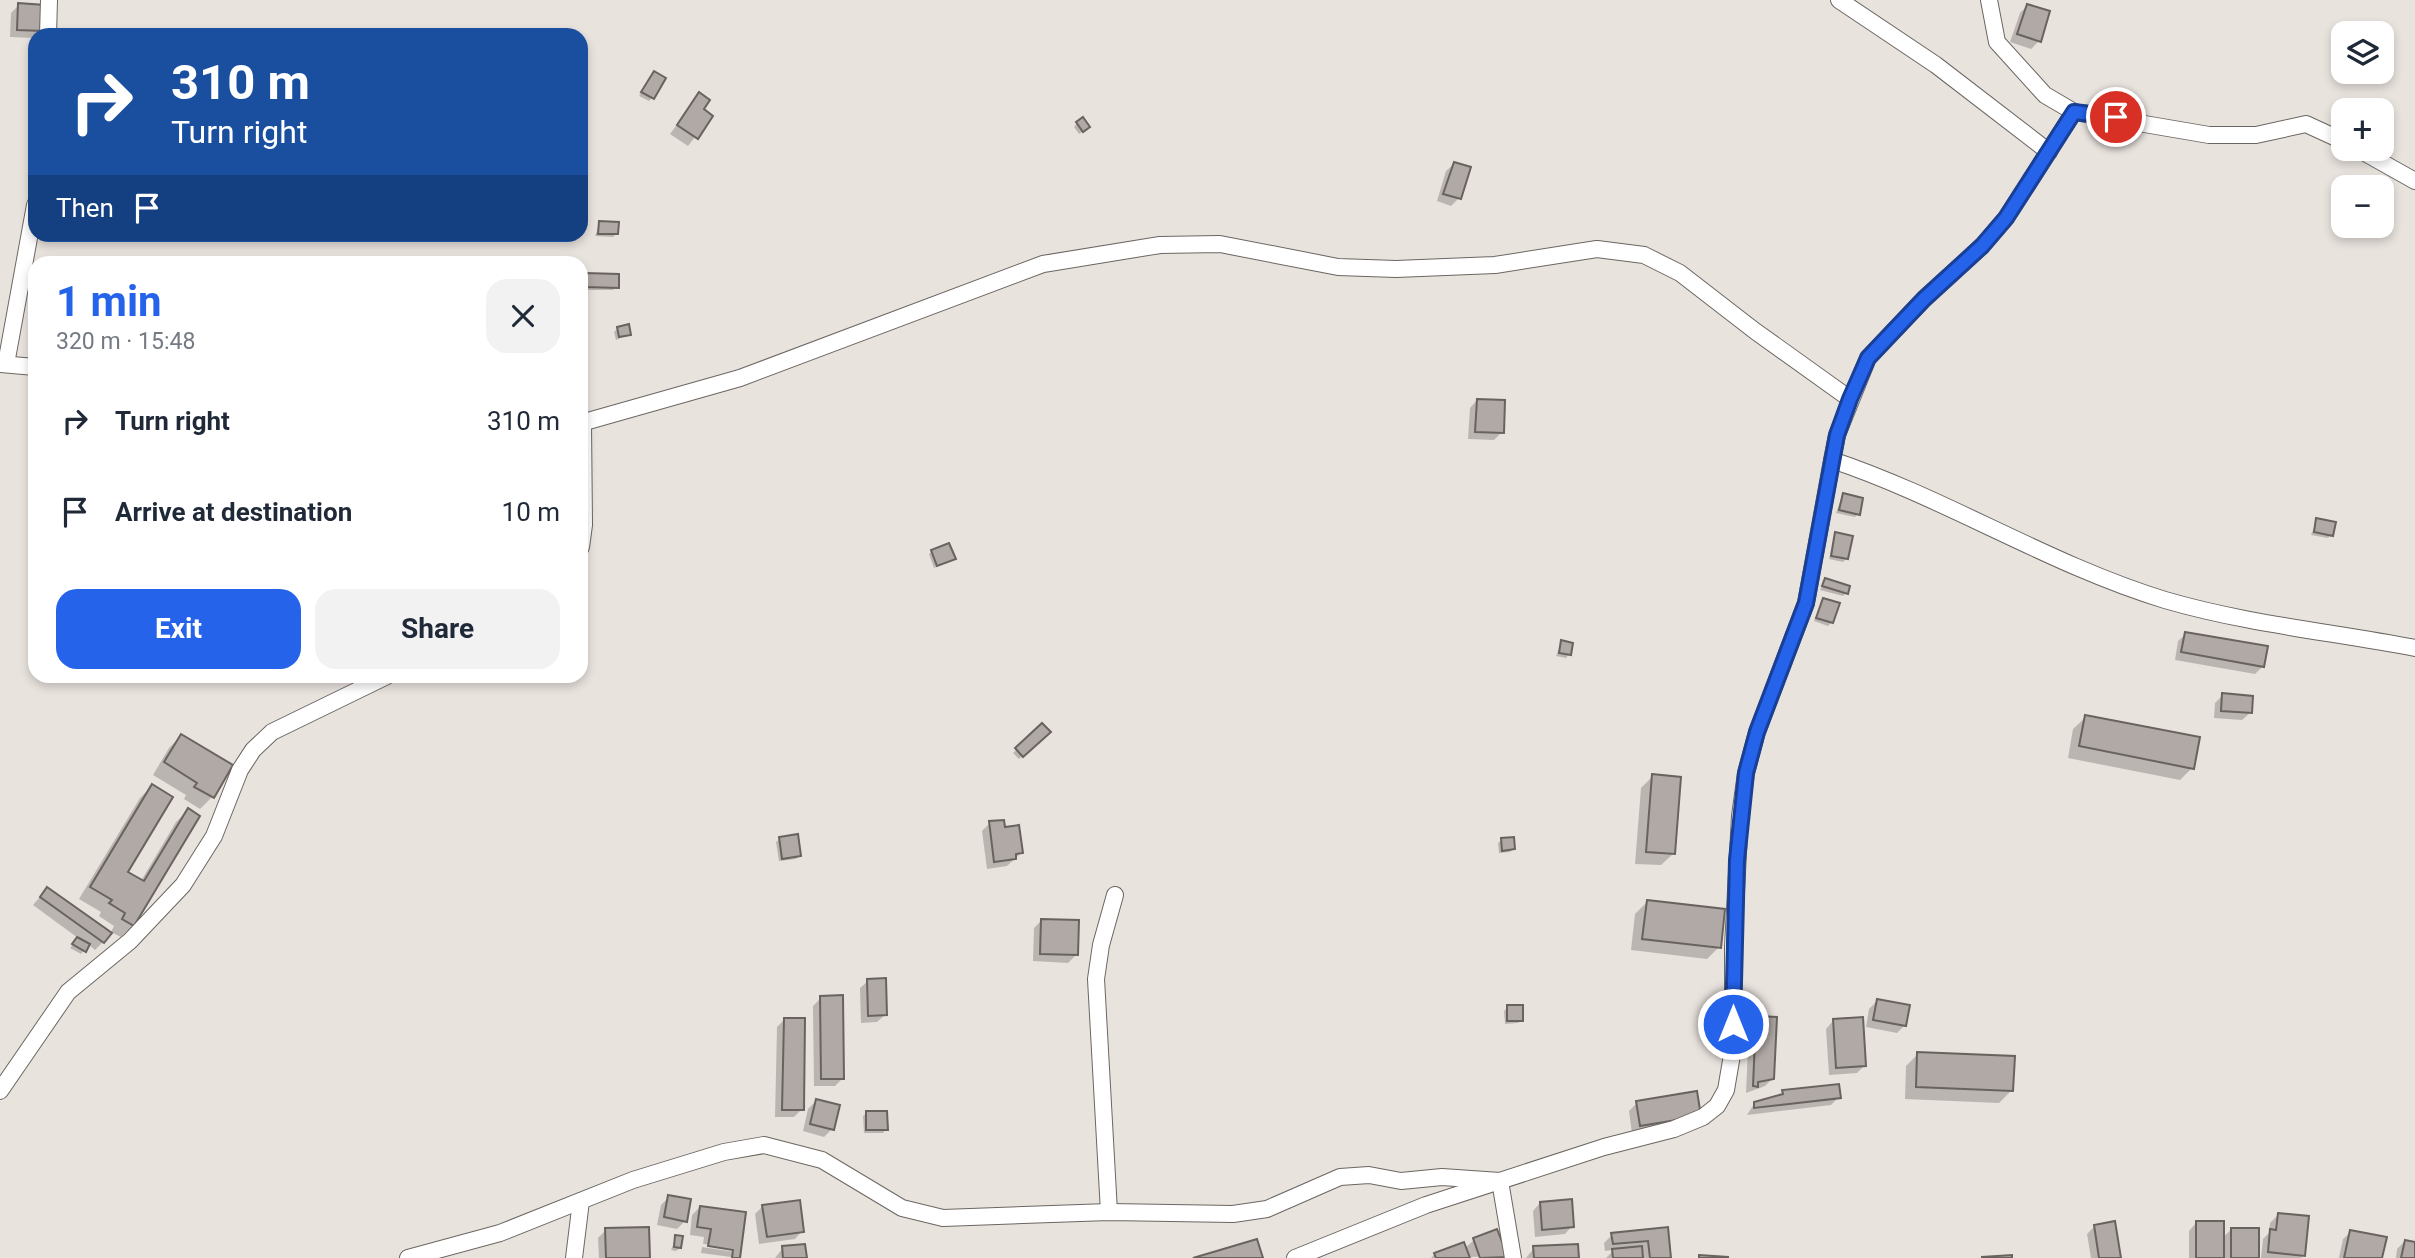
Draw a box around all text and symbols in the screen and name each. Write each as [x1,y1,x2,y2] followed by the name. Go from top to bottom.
[2331,21,2394,238] map controls
[2331,21,2394,84] button: layers
[171,54,310,111] text: 310 m
[56,56,147,147] icon: right
[2086,87,2146,147] pin
[2097,98,2135,136] icon: arrive
[2331,98,2394,161] button: +
[171,113,307,151] text: Turn right
[2331,175,2394,238] button: −
[128,189,166,227] icon: arrive
[56,193,114,223] text: Then
[56,277,162,326] text: 1 min
[486,279,560,353] button: close
[56,328,195,355] text: 320 m · 15:48
[56,402,94,440] icon: right
[115,406,230,436] text: Turn right
[487,406,560,436] text: 310 m
[56,493,94,531] icon: arrive
[115,497,352,527] text: Arrive at destination
[502,497,560,527] text: 10 m
[56,589,301,669] button: Exit
[315,589,560,669] button: Share
[1696,987,1770,1061] position arrow

